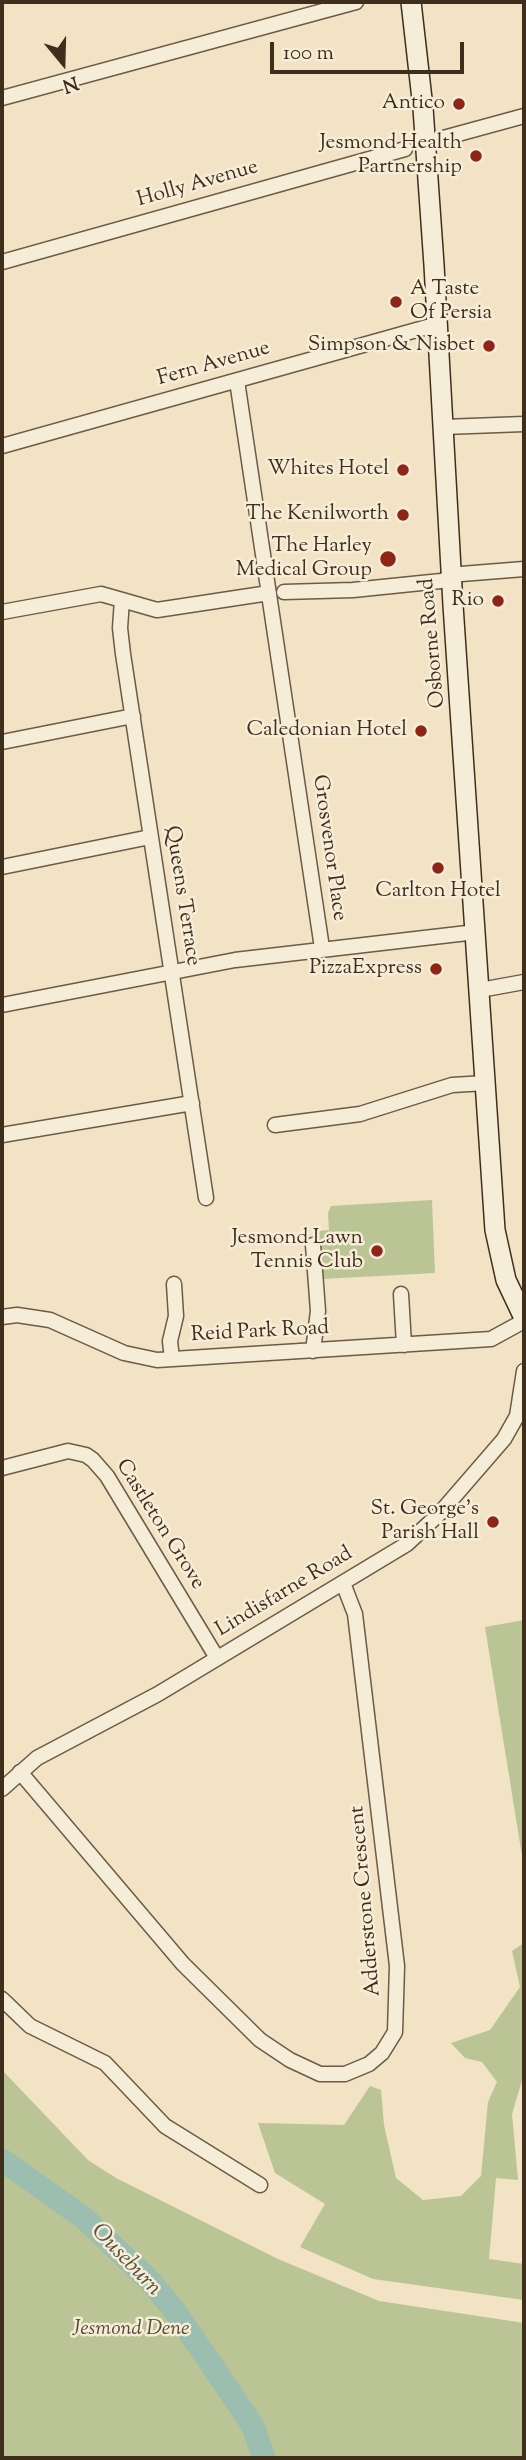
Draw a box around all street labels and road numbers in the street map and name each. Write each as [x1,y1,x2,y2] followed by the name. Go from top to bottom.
[135,156,261,214] street label: Holly Avenue
[155,337,273,393] street label: Fern Avenue
[416,577,452,709] street label: Osborne Road
[305,773,351,923] street label: Grosvenor Place
[157,824,205,968] street label: Queens Terrace
[190,1317,330,1349] street label: Reid Park Road
[109,1455,209,1595] street label: Castleton Grove
[212,1542,358,1644] street label: Lindisfarne Road
[346,1804,388,1998] street label: Adderstone Crescent

